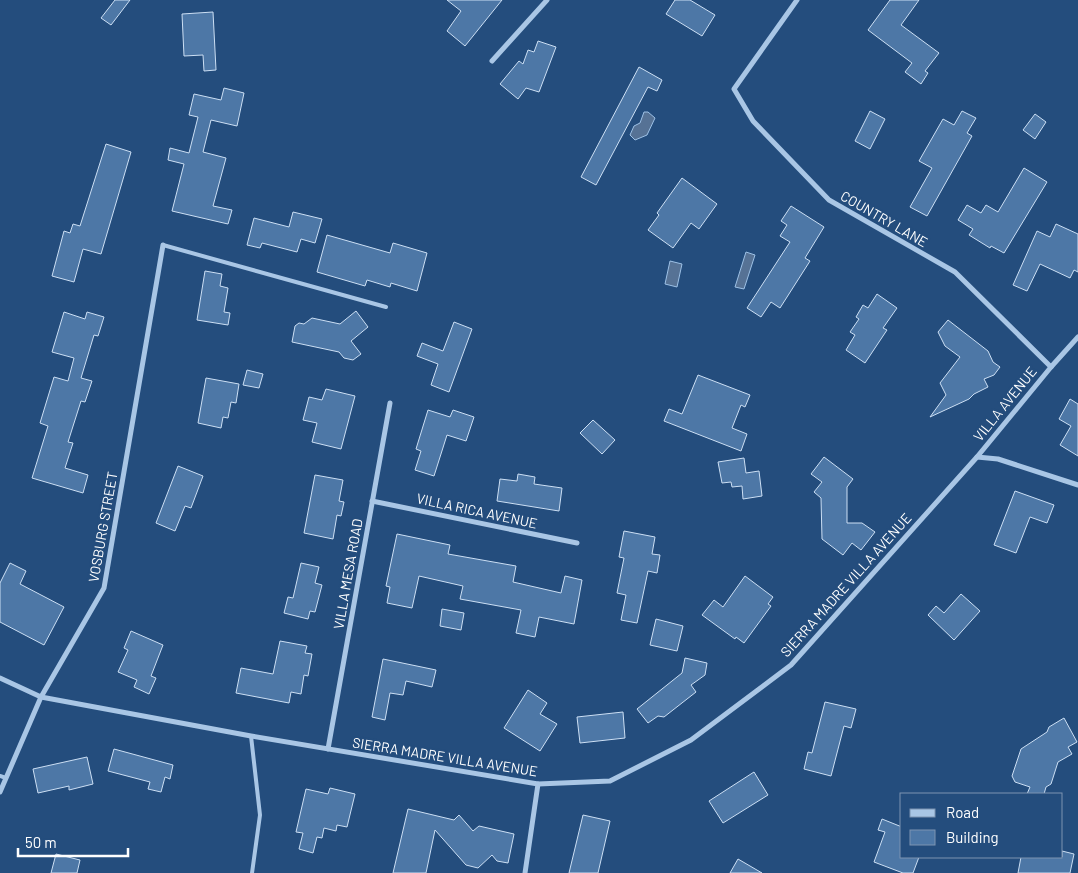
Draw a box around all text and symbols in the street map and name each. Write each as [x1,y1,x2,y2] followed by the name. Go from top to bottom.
[838,187,931,250] street label: COUNTRY LANE
[969,363,1040,444] street label: VILLA AVENUE
[84,470,121,584] street label: VOSBURG STREET
[415,489,539,532] street label: VILLA RICA AVENUE
[777,509,915,660] street label: SIERRA MADRE VILLA AVENUE
[329,517,366,631] street label: VILLA MESA ROAD
[351,733,539,780] street label: SIERRA MADRE VILLA AVENUE
[900,793,1063,858] legend
[946,803,979,821] text: Road
[18,826,128,858] scale bar
[946,828,999,846] text: Building
[25,833,57,851] text: 50 m

